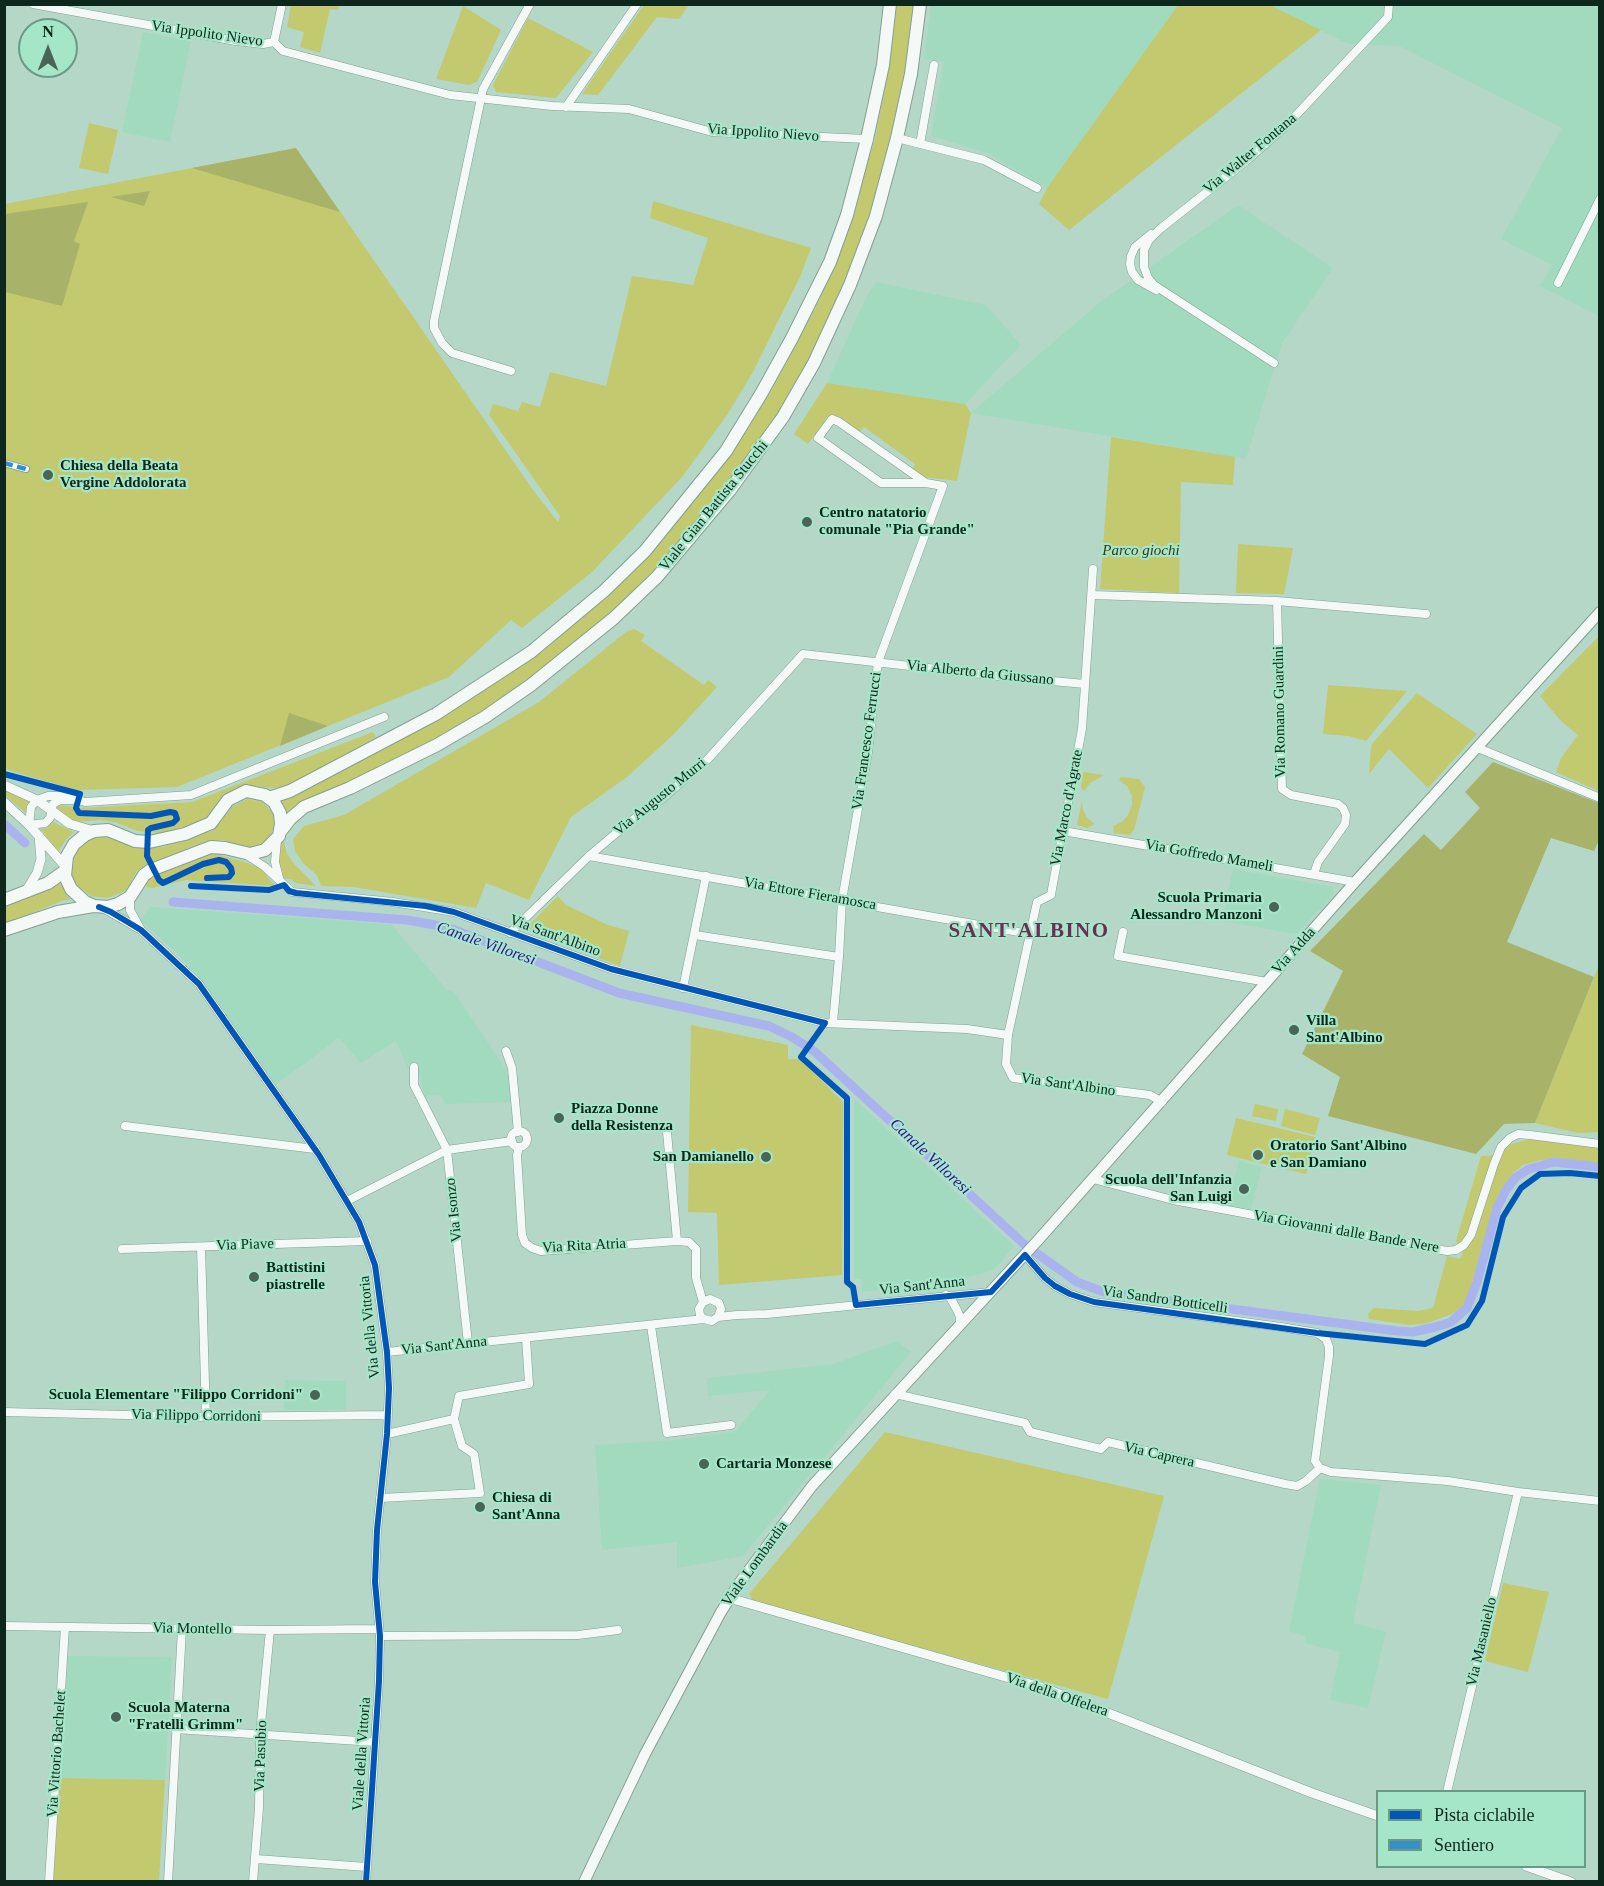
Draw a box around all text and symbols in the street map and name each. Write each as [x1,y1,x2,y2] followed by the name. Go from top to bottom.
[150,17,264,51] street label: Via Ippolito Nievo
[18,18,78,78] north arrow
[42,23,54,40] text: N
[1200,110,1300,198] street label: Via Walter Fontana
[706,120,820,146] street label: Via Ippolito Nievo
[656,437,772,575] street label: Viale Gian Battista Stucchi
[60,457,187,492] place label: Chiesa della Beata Vergine Addolorata
[41,468,55,482] marker: Chiesa della Beata Vergine Addolorata
[819,504,975,539] place label: Centro natatorio comunale "Pia Grande"
[800,515,814,529] marker: Centro natatorio comunale "Pia Grande"
[1102,542,1180,560] park label: Parco giochi
[1270,646,1290,778] street label: Via Romano Guardini
[906,656,1054,690] street label: Via Alberto da Giussano
[848,671,886,811] street label: Via Francesco Ferrucci
[1047,748,1087,868] street label: Via Marco d'Agrate
[610,754,710,840] street label: Via Augusto Murri
[1144,836,1274,876] street label: Via Goffredo Mameli
[742,873,878,915] street label: Via Ettore Fieramosca
[1130,889,1262,924] place label: Scuola Primaria Alessandro Manzoni
[1267,900,1281,914] marker: Scuola Primaria Alessandro Manzoni
[507,911,603,961] street label: Via Sant'Albino
[434,918,538,970] water label: Canale Villoresi
[948,919,1110,945] district label: SANT'ALBINO
[1268,924,1320,978] street label: Via Adda
[1306,1012,1383,1047] place label: Villa Sant'Albino
[1287,1023,1301,1037] marker: Villa Sant'Albino
[1019,1069,1117,1101] street label: Via Sant'Albino
[571,1100,673,1135] place label: Piazza Donne della Resistenza
[552,1111,566,1125] marker: Piazza Donne della Resistenza
[886,1115,974,1199] water label: Canale Villoresi
[1270,1137,1407,1172] place label: Oratorio Sant'Albino e San Damiano
[653,1148,754,1166] place label: San Damianello
[1251,1148,1265,1162] marker: Oratorio Sant'Albino e San Damiano
[759,1150,773,1164] marker: San Damianello
[1105,1171,1232,1206] place label: Scuola dell'Infanzia San Luigi
[442,1177,466,1243] street label: Via Isonzo
[1237,1182,1251,1196] marker: Scuola dell'Infanzia San Luigi
[1252,1207,1440,1257] street label: Via Giovanni dalle Bande Nere
[216,1235,274,1255] street label: Via Piave
[542,1235,626,1257] street label: Via Rita Atria
[266,1259,325,1294] place label: Battistini piastrelle
[247,1270,261,1284] marker: Battistini piastrelle
[878,1273,966,1299] street label: Via Sant'Anna
[356,1275,384,1379] street label: Via della Vittoria
[1101,1282,1229,1318] street label: Via Sandro Botticelli
[400,1333,488,1359] street label: Via Sant'Anna
[49,1386,303,1404] place label: Scuola Elementare "Filippo Corridoni"
[308,1388,322,1402] marker: Scuola Elementare "Filippo Corridoni"
[131,1406,261,1426] street label: Via Filippo Corridoni
[1122,1438,1196,1472] street label: Via Caprera
[716,1455,831,1473] place label: Cartaria Monzese
[697,1457,711,1471] marker: Cartaria Monzese
[492,1489,560,1524] place label: Chiesa di Sant'Anna
[473,1500,487,1514] marker: Chiesa di Sant'Anna
[718,1518,792,1610] street label: Viale Lombardia
[1463,1596,1501,1688] street label: Via Masaniello
[152,1619,232,1639] street label: Via Montello
[1003,1669,1111,1721] street label: Via della Offelera
[44,1690,70,1818] street label: Via Vittorio Bachelet
[349,1697,375,1811] street label: Viale della Vittoria
[128,1699,243,1734] place label: Scuola Materna "Fratelli Grimm"
[109,1710,123,1724] marker: Scuola Materna "Fratelli Grimm"
[251,1720,271,1792] street label: Via Pasubio
[1376,1790,1586,1868] legend
[1434,1805,1534,1825] text: Pista ciclabile
[1434,1835,1494,1855] text: Sentiero

